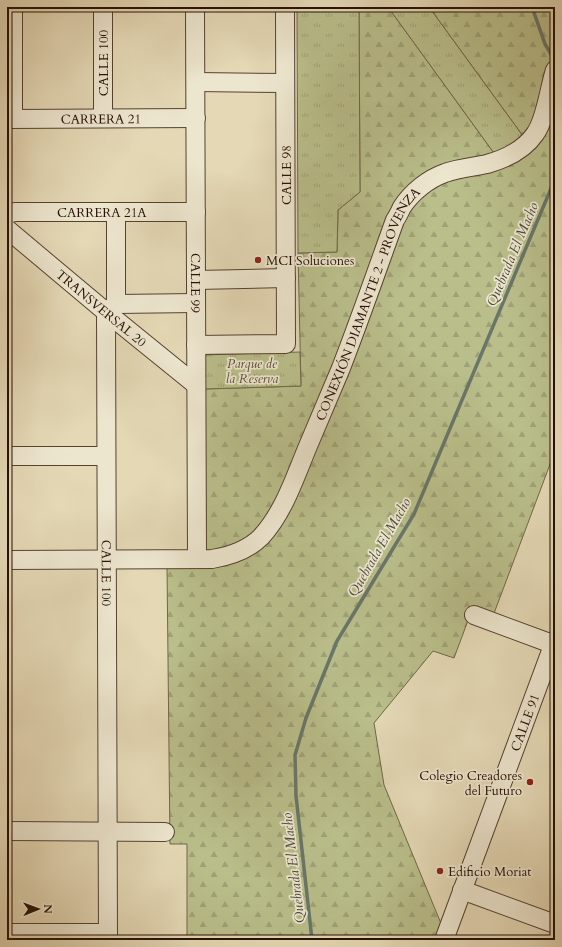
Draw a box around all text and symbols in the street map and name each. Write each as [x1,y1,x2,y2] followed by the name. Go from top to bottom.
[95,29,113,96] street label: CALLE 100
[61,110,141,129] street label: CARRERA 21
[278,145,296,205] street label: CALLE 98
[312,183,425,424] street label: CONEXIÓN DIAMANTE 2 - PROVENZA
[482,199,543,309] water label: Quebrada El Macho
[57,204,147,222] street label: CARRERA 21A
[266,252,354,270] place label: MCI Soluciones
[186,253,204,313] street label: CALLE 99
[253,255,263,265] marker: MCI Soluciones
[52,266,150,352] street label: TRANSVERSAL 20
[226,355,278,388] park label: Parque de la Reserva
[343,494,416,600] water label: Quebrada El Macho
[97,540,115,607] street label: CALLE 100
[507,692,544,754] street label: CALLE 91
[419,767,522,800] place label: Colegio Creadores del Futuro
[525,777,535,787] marker: Colegio Creadores del Futuro
[277,811,310,924] water label: Quebrada El Macho
[448,863,531,881] place label: Edificio Moriat
[435,866,445,876] marker: Edificio Moriat
[18,889,58,929] north arrow
[40,904,55,914] text: N

